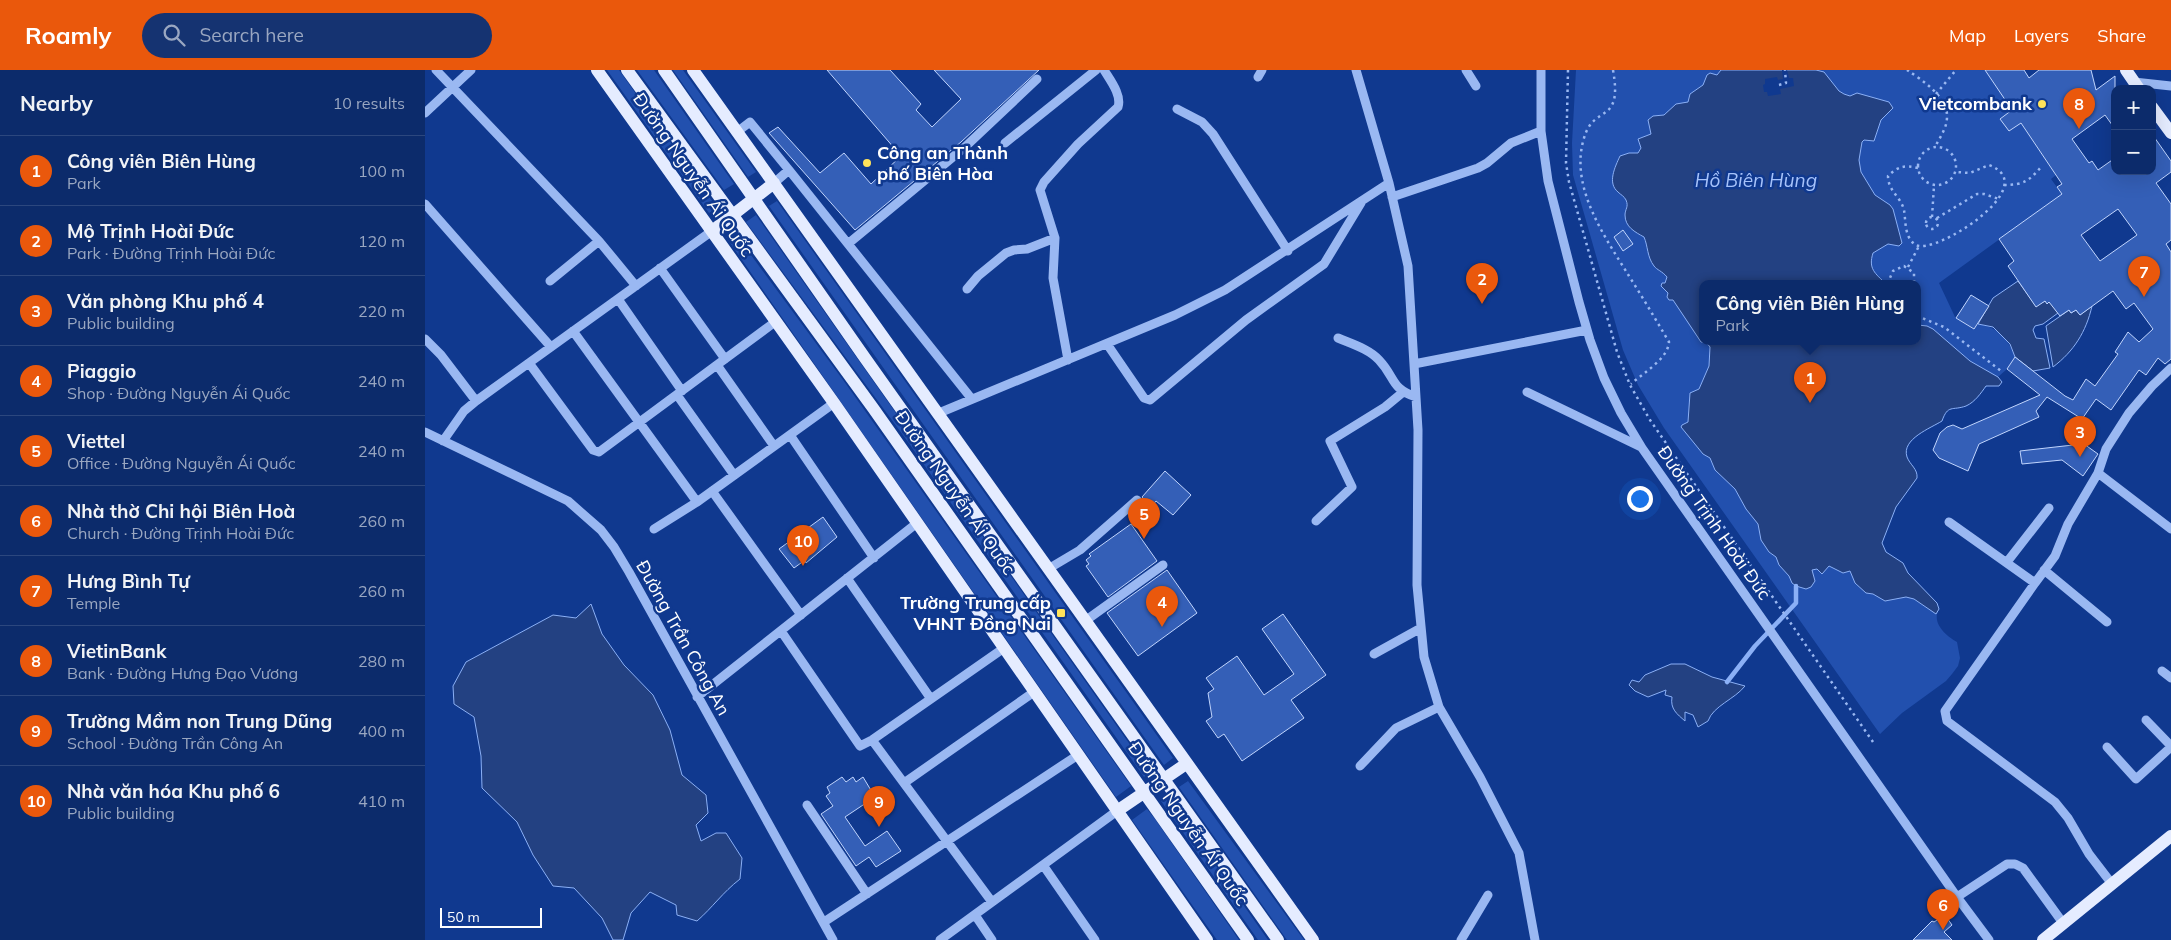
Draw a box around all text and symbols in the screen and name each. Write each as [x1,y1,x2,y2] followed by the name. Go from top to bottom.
[142,13,492,58] search box
[25,20,112,50] text: Roamly
[160,21,188,49] icon: search
[200,23,304,47] text: Search here
[1949,24,1986,47] text: Map
[2014,24,2069,47] text: Layers
[2097,24,2146,47] text: Share
[2111,85,2156,175] map controls
[2111,85,2156,130] button: +
[628,88,759,261] street label: Đường Nguyễn Ái Quốc
[2063,88,2095,129] pin: 8
[20,90,93,116] text: Nearby
[1918,92,2033,115] place label: Vietcombank
[333,93,405,113] text: 10 results
[2036,98,2048,110] marker: Vietcombank
[2111,130,2156,175] button: −
[877,141,1008,185] place label: Công an Thành phố Biên Hòa
[67,149,256,173] text: Công viên Biên Hùng
[861,157,873,169] marker: Công an Thành phố Biên Hòa
[31,161,41,181] text: 1
[358,161,405,181] text: 100 m
[1695,168,1817,192] water label: Hồ Biên Hùng
[67,173,101,193] text: Park
[67,219,234,243] text: Mộ Trịnh Hoài Đức
[31,231,41,251] text: 2
[358,231,405,251] text: 120 m
[67,243,275,263] text: Park · Đường Trịnh Hoài Đức
[2128,256,2160,297] pin: 7
[1466,263,1498,304] pin: 2
[1699,280,1921,345] popup
[67,289,264,313] text: Văn phòng Khu phố 4
[1716,291,1904,315] text: Công viên Biên Hùng
[31,301,41,321] text: 3
[358,301,405,321] text: 220 m
[67,313,175,333] text: Public building
[1716,315,1749,335] text: Park
[67,359,136,383] text: Piaggio
[1794,362,1826,403] pin: 1
[31,371,41,391] text: 4
[358,371,405,391] text: 240 m
[67,383,291,403] text: Shop · Đường Nguyễn Ái Quốc
[890,406,1021,579] street label: Đường Nguyễn Ái Quốc
[2064,416,2096,457] pin: 3
[67,429,125,453] text: Viettel
[31,441,41,461] text: 5
[358,441,405,461] text: 240 m
[1653,441,1776,604] street label: Đường Trịnh Hoài Đức
[67,453,296,473] text: Office · Đường Nguyễn Ái Quốc
[1627,486,1653,512] your location
[1128,498,1160,539] pin: 5
[67,499,295,523] text: Nhà thờ Chi hội Biên Hoà
[31,511,41,531] text: 6
[358,511,405,531] text: 260 m
[67,523,294,543] text: Church · Đường Trịnh Hoài Đức
[787,525,819,566] pin: 10
[631,556,736,719] street label: Đường Trần Công An
[67,569,190,593] text: Hưng Bình Tự
[31,581,41,601] text: 7
[358,581,405,601] text: 260 m
[1146,586,1178,627] pin: 4
[900,591,1051,635] place label: Trường Trung cấp VHNT Đồng Nai
[67,593,120,613] text: Temple
[1055,607,1067,619] marker: Trường Trung cấp VHNT Đồng Nai
[67,639,166,663] text: VietinBank
[31,651,41,671] text: 8
[358,651,405,671] text: 280 m
[67,663,298,683] text: Bank · Đường Hưng Đạo Vương
[67,709,332,733] text: Trường Mầm non Trung Dũng
[31,721,41,741] text: 9
[358,721,405,741] text: 400 m
[67,733,283,753] text: School · Đường Trần Công An
[1123,737,1254,910] street label: Đường Nguyễn Ái Quốc
[67,779,280,803] text: Nhà văn hóa Khu phố 6
[863,786,895,827] pin: 9
[26,791,46,811] text: 10
[358,791,405,811] text: 410 m
[67,803,175,823] text: Public building
[1927,889,1959,930] pin: 6
[440,905,543,928] scale bar
[447,908,480,926] text: 50 m

